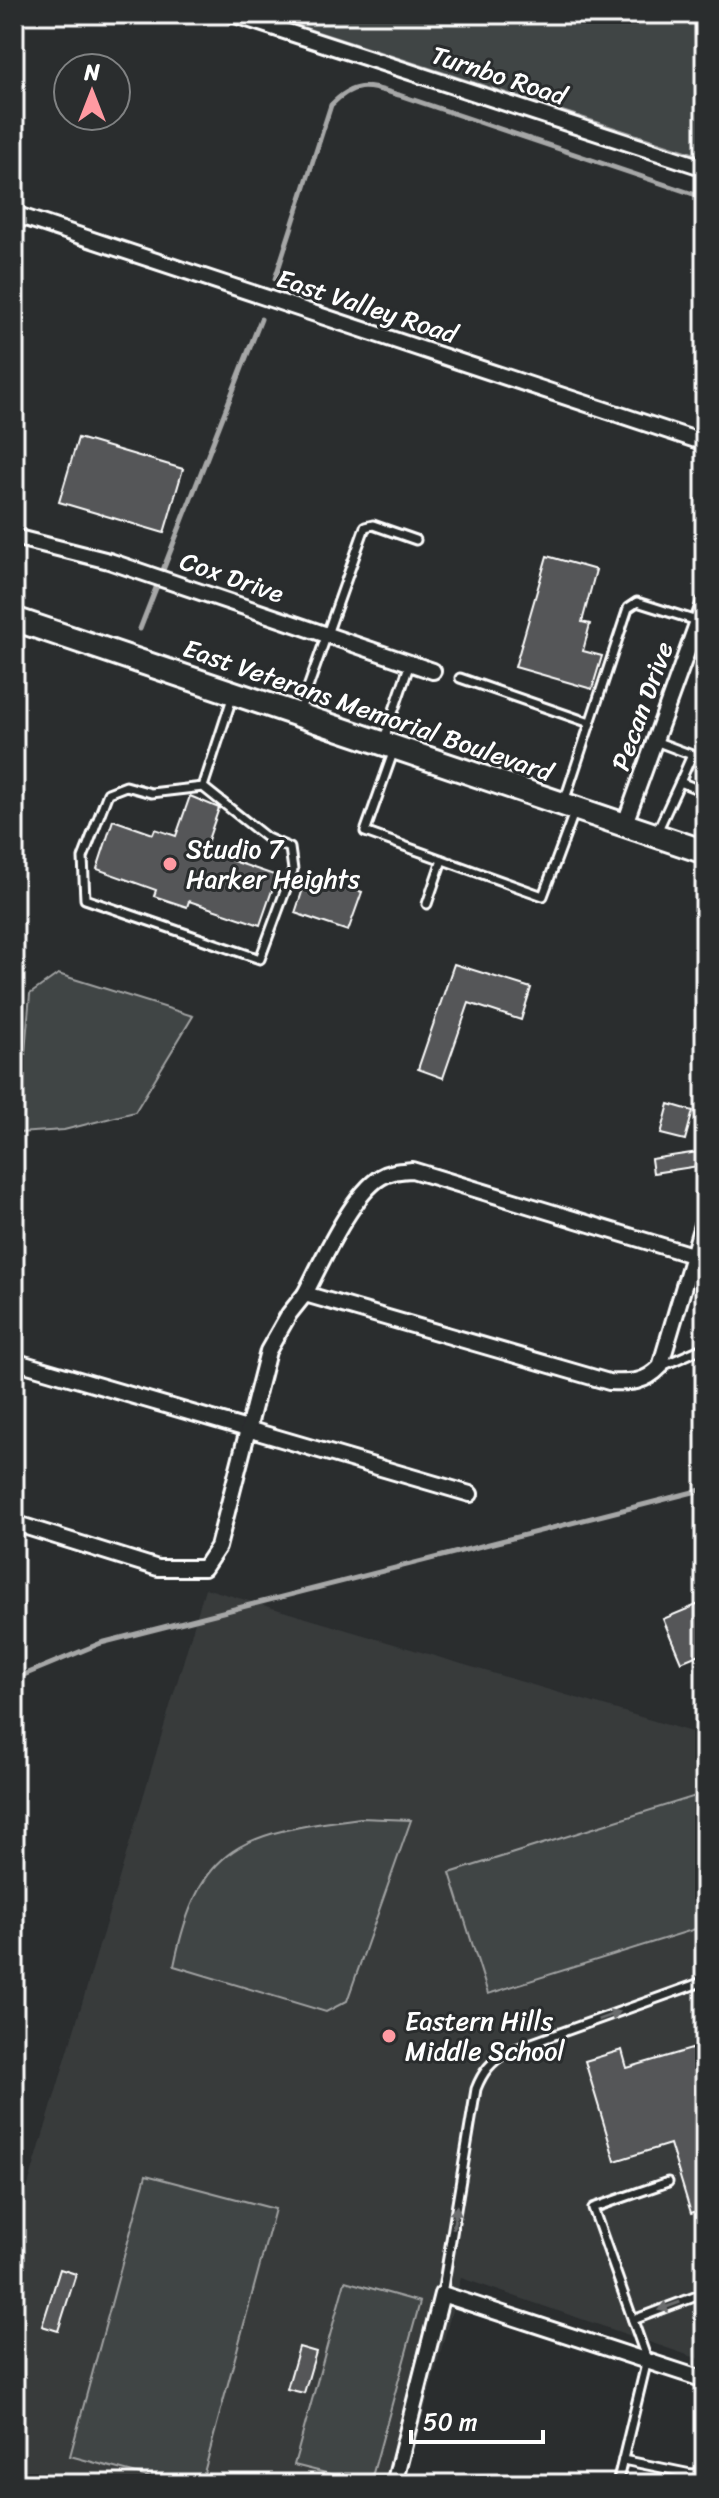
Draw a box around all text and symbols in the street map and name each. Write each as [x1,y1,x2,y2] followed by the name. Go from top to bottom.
[425,31,575,119] street label: Turnbo Road
[52,52,132,132] north arrow
[83,53,100,92] text: N
[271,255,465,358] street label: East Valley Road
[174,538,291,616] street label: Cox Drive
[177,625,561,796] street label: East Veterans Memorial Boulevard
[597,635,687,777] street label: Pecan Drive
[186,826,361,902] place label: Studio 7 Harker Heights
[161,855,179,873] marker: Studio 7 Harker Heights
[405,1998,565,2074] place label: Eastern Hills Middle School
[597,2009,621,2021] one-way arrow
[380,2027,398,2045] marker: Eastern Hills Middle School
[449,2204,461,2229] one-way arrow
[657,2301,681,2313] one-way arrow
[411,2394,543,2444] scale bar
[423,2401,478,2443] text: 50 m

